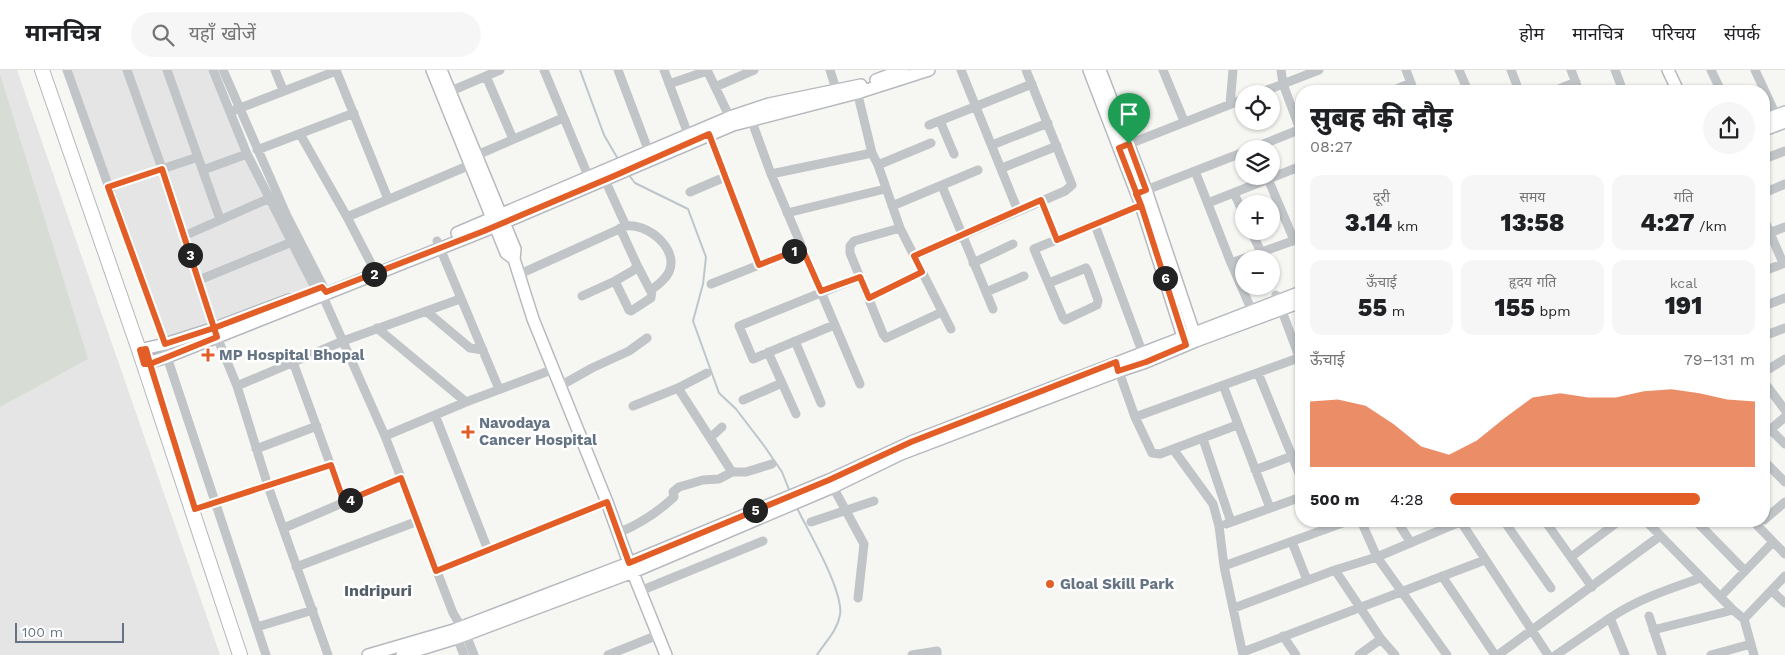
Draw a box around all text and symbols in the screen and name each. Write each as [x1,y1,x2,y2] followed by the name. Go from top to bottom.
[131,12,481,57] search box
[25,19,101,47] text: मानचित्र
[149,21,177,49] icon: search
[189,22,256,45] text: यहाँ खोजें
[1519,23,1544,44] text: होम
[1572,23,1624,44] text: मानचित्र
[1652,23,1696,44] text: परिचय
[1724,23,1760,44] text: संपर्क
[1235,85,1280,295] map controls
[1235,85,1280,130] button: locate
[1108,93,1150,144] pin
[1115,100,1143,128] icon: arrive
[1310,101,1453,134] text: सुबह की दौड़
[1703,102,1755,154] button: share
[1310,137,1353,156] text: 08:27
[1235,140,1280,185] button: layers
[1373,189,1390,205] text: दूरी
[1520,189,1545,205] text: समय
[1674,189,1693,205] text: गति
[1235,195,1280,240] button: +
[1345,208,1392,237] text: 3.14
[1500,208,1565,237] text: 13:58
[1640,208,1695,237] text: 4:27
[1392,218,1418,234] text: km
[1695,218,1727,234] text: /km
[782,238,806,264] pin: 1
[178,242,202,268] pin: 3
[791,243,798,259] text: 1
[186,247,195,263] text: 3
[1235,250,1280,295] button: −
[362,262,386,286] pin: 2
[370,266,379,282] text: 2
[1152,266,1178,290] pin: 6
[1161,270,1170,286] text: 6
[1366,274,1397,290] text: ऊँचाई
[1509,274,1556,290] text: हृदय गति
[1670,275,1697,291] text: kcal
[1665,291,1702,320] text: 191
[1358,293,1387,322] text: 55
[1495,293,1535,322] text: 155
[1387,303,1405,319] text: m
[1535,303,1570,319] text: bpm
[219,346,365,364] place label: MP Hospital Bhopal
[201,348,215,362] marker: MP Hospital Bhopal
[1310,350,1345,369] text: ऊँचाई
[1684,350,1755,369] text: 79–131 m
[479,414,597,449] place label: Navodaya Cancer Hospital
[461,425,475,439] marker: Navodaya Cancer Hospital
[338,488,362,512] pin: 4
[1310,490,1360,509] text: 500 m
[1390,490,1424,509] text: 4:28
[346,492,355,508] text: 4
[742,498,768,522] pin: 5
[751,502,760,518] text: 5
[1060,575,1175,593] place label: Gloal Skill Park
[1044,578,1056,590] marker: Gloal Skill Park
[344,581,412,600] district label: Indripuri
[15,620,124,643] scale bar
[22,624,63,640] text: 100 m

